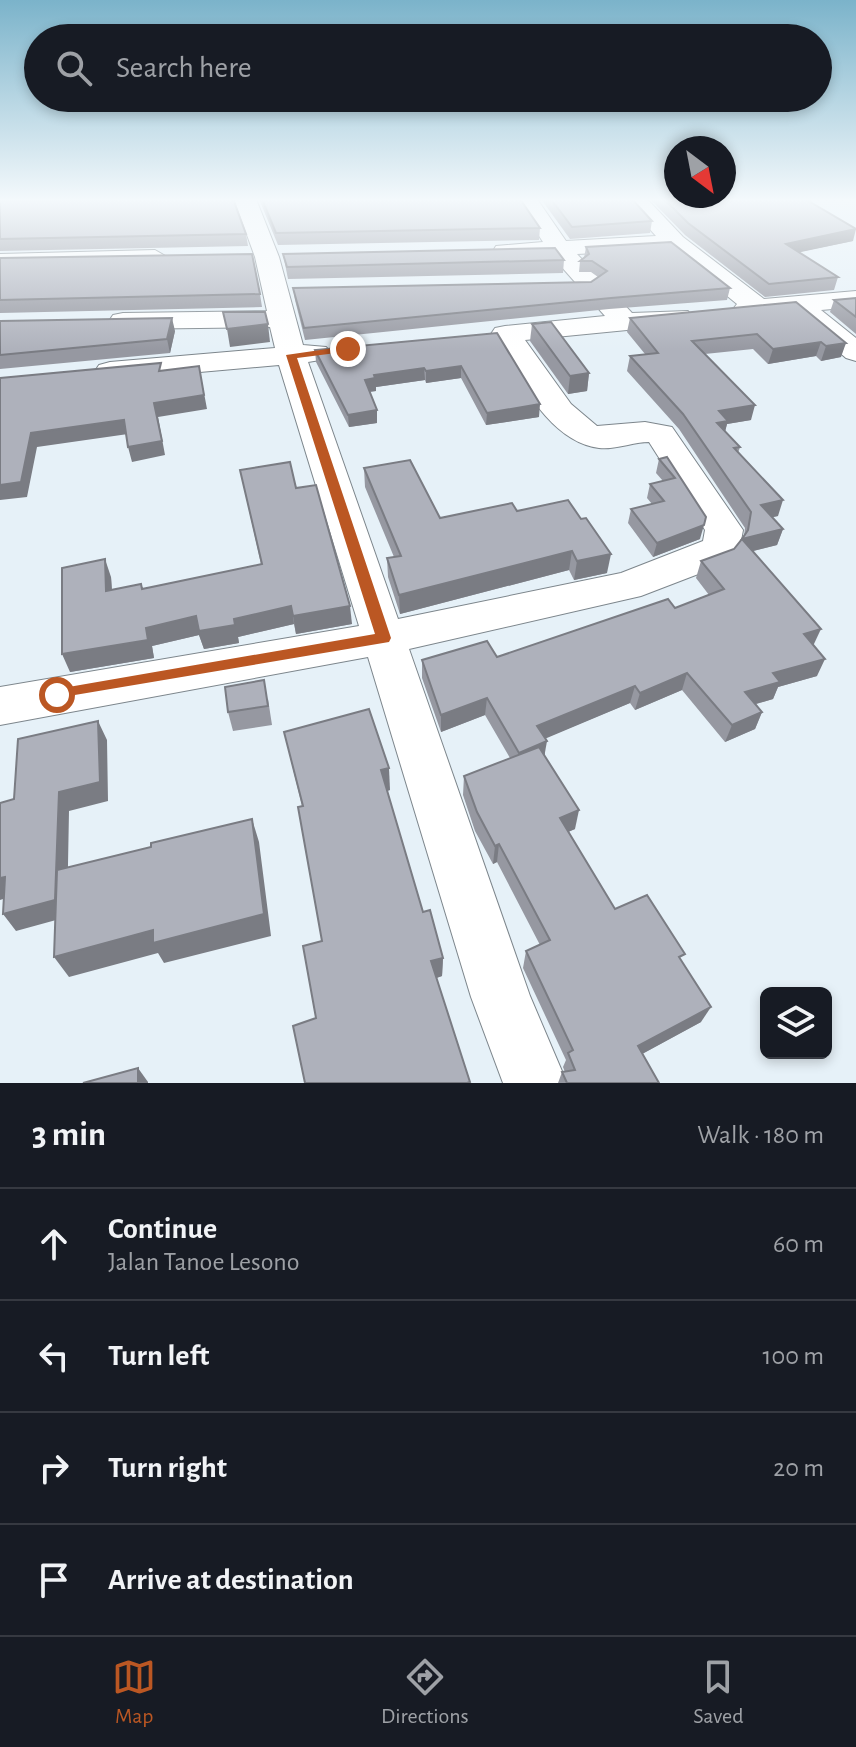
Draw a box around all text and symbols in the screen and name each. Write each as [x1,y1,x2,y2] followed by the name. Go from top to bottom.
[24,24,832,112] search box
[52,46,96,90] icon: search
[116,53,252,83] text: Search here
[664,136,736,208] north arrow
[330,331,366,367] route end
[39,677,75,713] route start
[760,987,832,1059] map controls
[760,987,832,1059] button: layers
[32,1118,106,1152] text: 3 min
[697,1122,824,1148] text: Walk · 180 m
[108,1214,217,1244] text: Continue
[32,1222,76,1266] icon: ahead
[773,1231,824,1257] text: 60 m
[108,1249,299,1275] text: Jalan Tanoe Lesono
[32,1334,76,1378] icon: left
[108,1341,209,1371] text: Turn left
[763,1343,824,1369] text: 100 m
[32,1446,76,1490] icon: right
[108,1453,227,1483] text: Turn right
[773,1455,824,1481] text: 20 m
[32,1558,76,1602] icon: arrive
[108,1565,354,1595] text: Arrive at destination
[112,1655,156,1729] tab: Map
[381,1655,469,1729] tab: Directions
[693,1655,744,1729] tab: Saved

